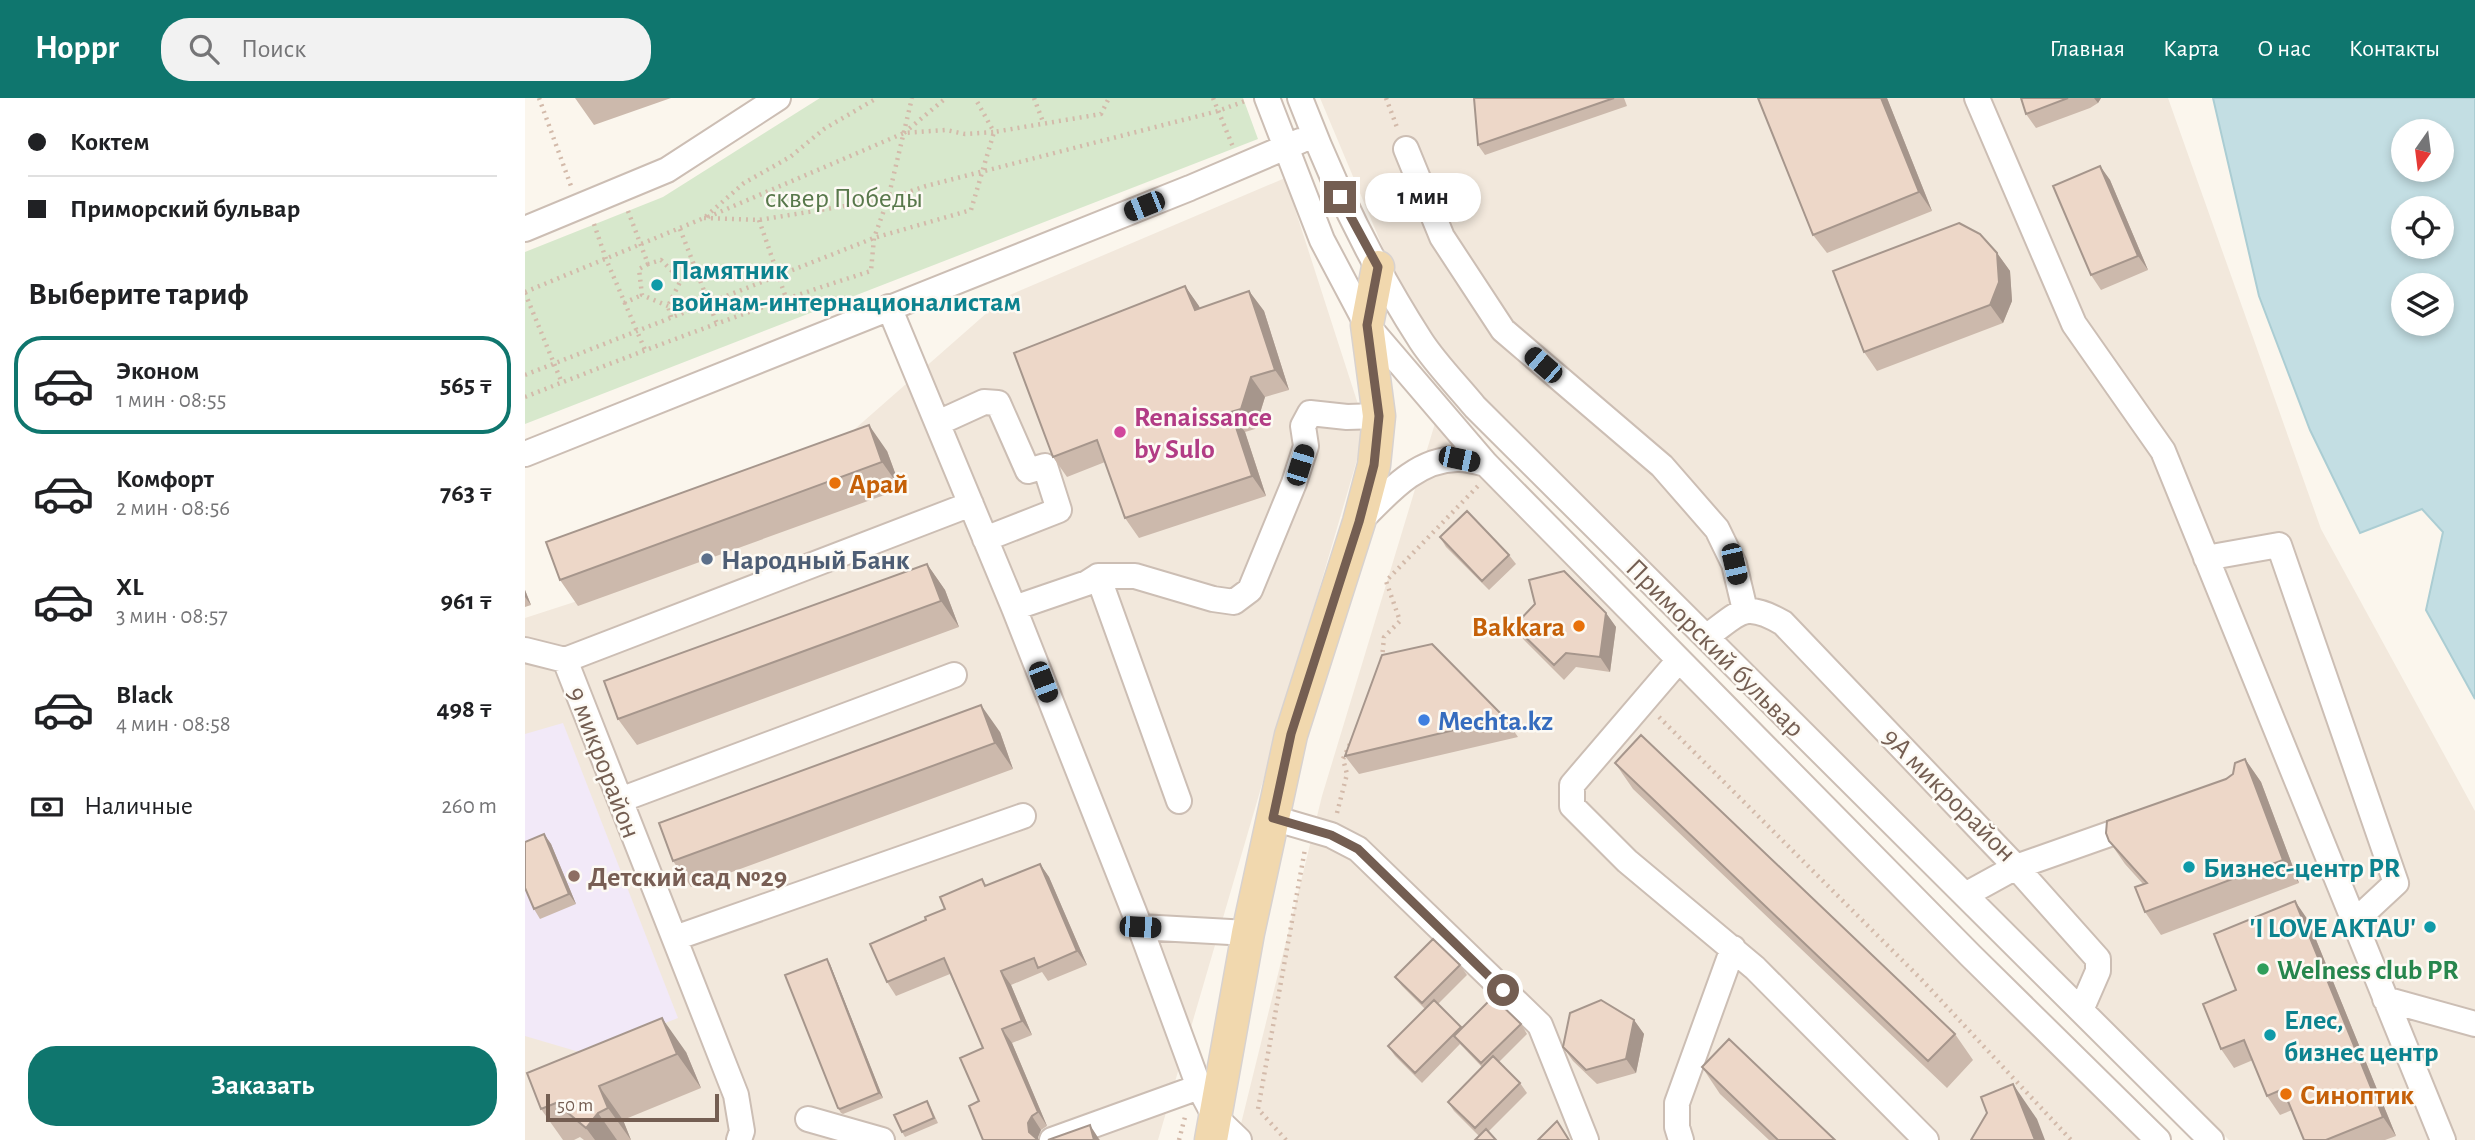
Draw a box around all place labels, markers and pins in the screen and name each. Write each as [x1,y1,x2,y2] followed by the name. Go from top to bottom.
[671,257,1021,317] place label: Памятник войнам-интернационалистам
[649,277,665,293] marker: Памятник войнам-интернационалистам
[1134,404,1272,464] place label: Renaissance by Sulo
[1112,424,1128,440] marker: Renaissance by Sulo
[849,471,908,499] place label: Арай
[827,475,843,491] marker: Арай
[721,547,910,575] place label: Народный Банк
[699,551,715,567] marker: Народный Банк
[1472,614,1565,642] place label: Bakkara
[1571,618,1587,634] marker: Bakkara
[1438,708,1553,736] place label: Mechta.kz
[1416,712,1432,728] marker: Mechta.kz
[2203,855,2400,883] place label: Бизнес-центр PR
[2181,859,2197,875] marker: Бизнес-центр PR
[588,864,787,892] place label: Детский сад №29
[566,868,582,884] marker: Детский сад №29
[2250,915,2416,943] place label: 'I LOVE AKTAU'
[2422,919,2438,935] marker: 'I LOVE AKTAU'
[2277,957,2459,985] place label: Welness club PR
[2255,961,2271,977] marker: Welness club PR
[2284,1007,2439,1067] place label: Елес, бизнес центр
[2262,1027,2278,1043] marker: Елес, бизнес центр
[2300,1082,2414,1110] place label: Синоптик
[2278,1086,2294,1102] marker: Синоптик

